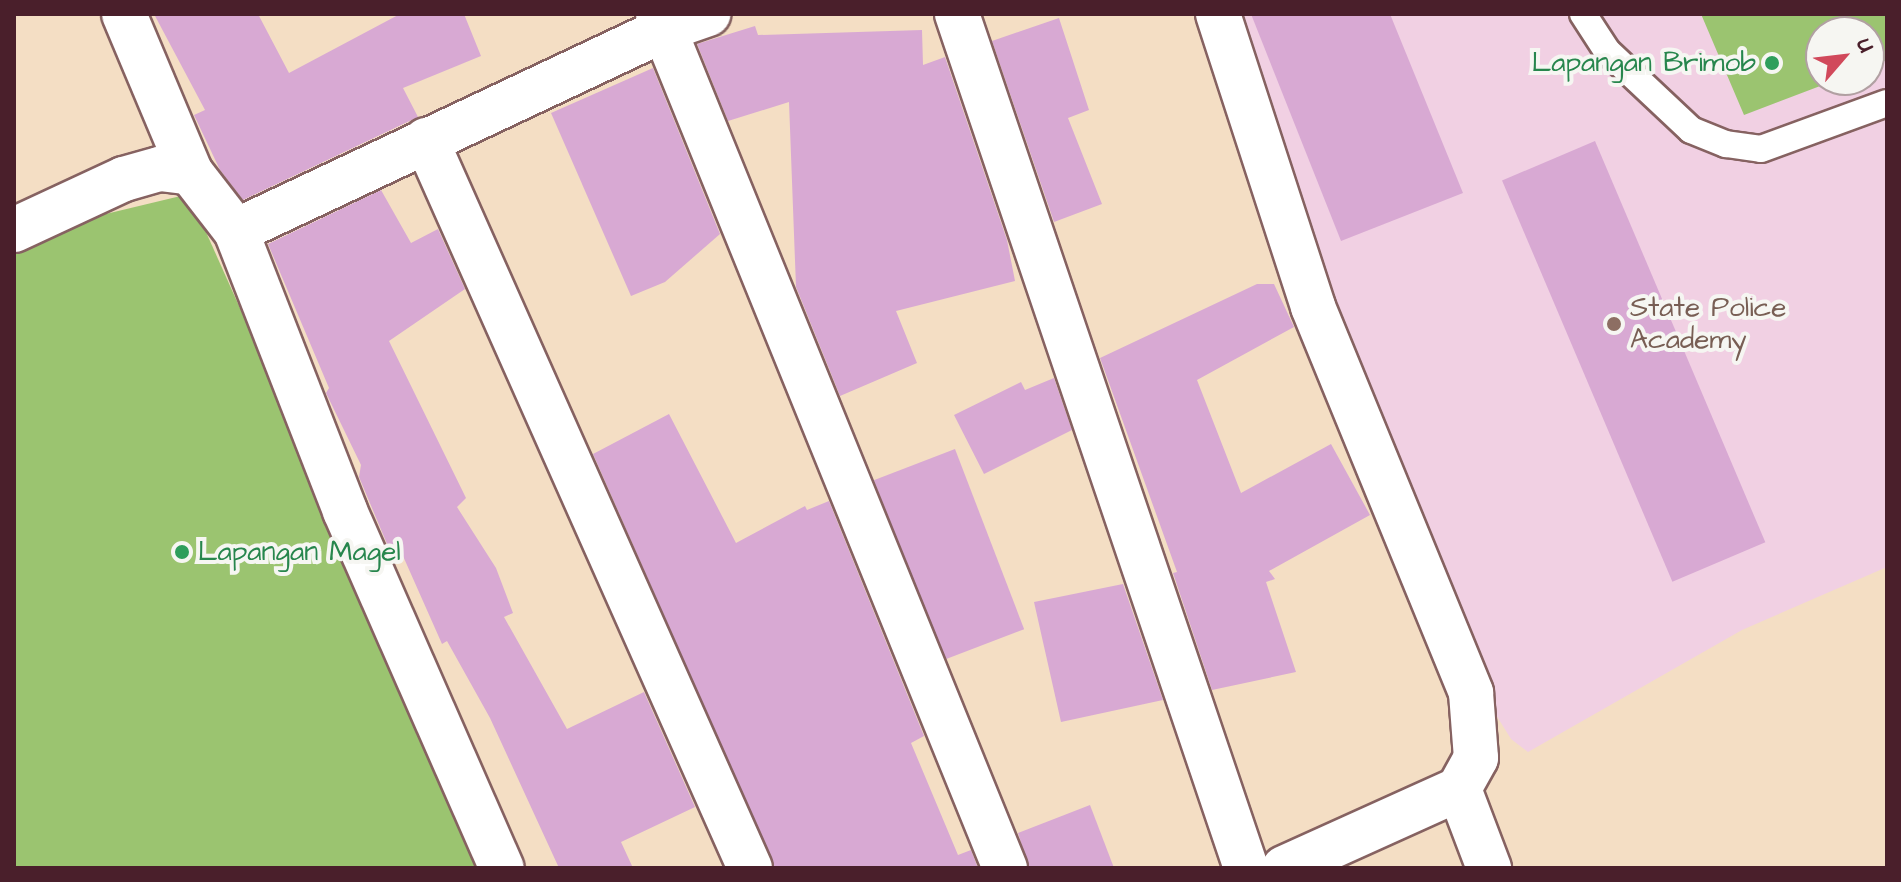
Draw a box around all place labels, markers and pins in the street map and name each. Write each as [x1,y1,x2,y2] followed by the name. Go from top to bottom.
[1532,46,1756,80] place label: Lapangan Brimob
[1763,54,1781,72] marker: Lapangan Brimob
[1630,291,1786,357] place label: State Police Academy
[1605,315,1623,333] marker: State Police Academy
[198,535,401,569] place label: Lapangan Magel
[173,543,191,561] marker: Lapangan Magel

